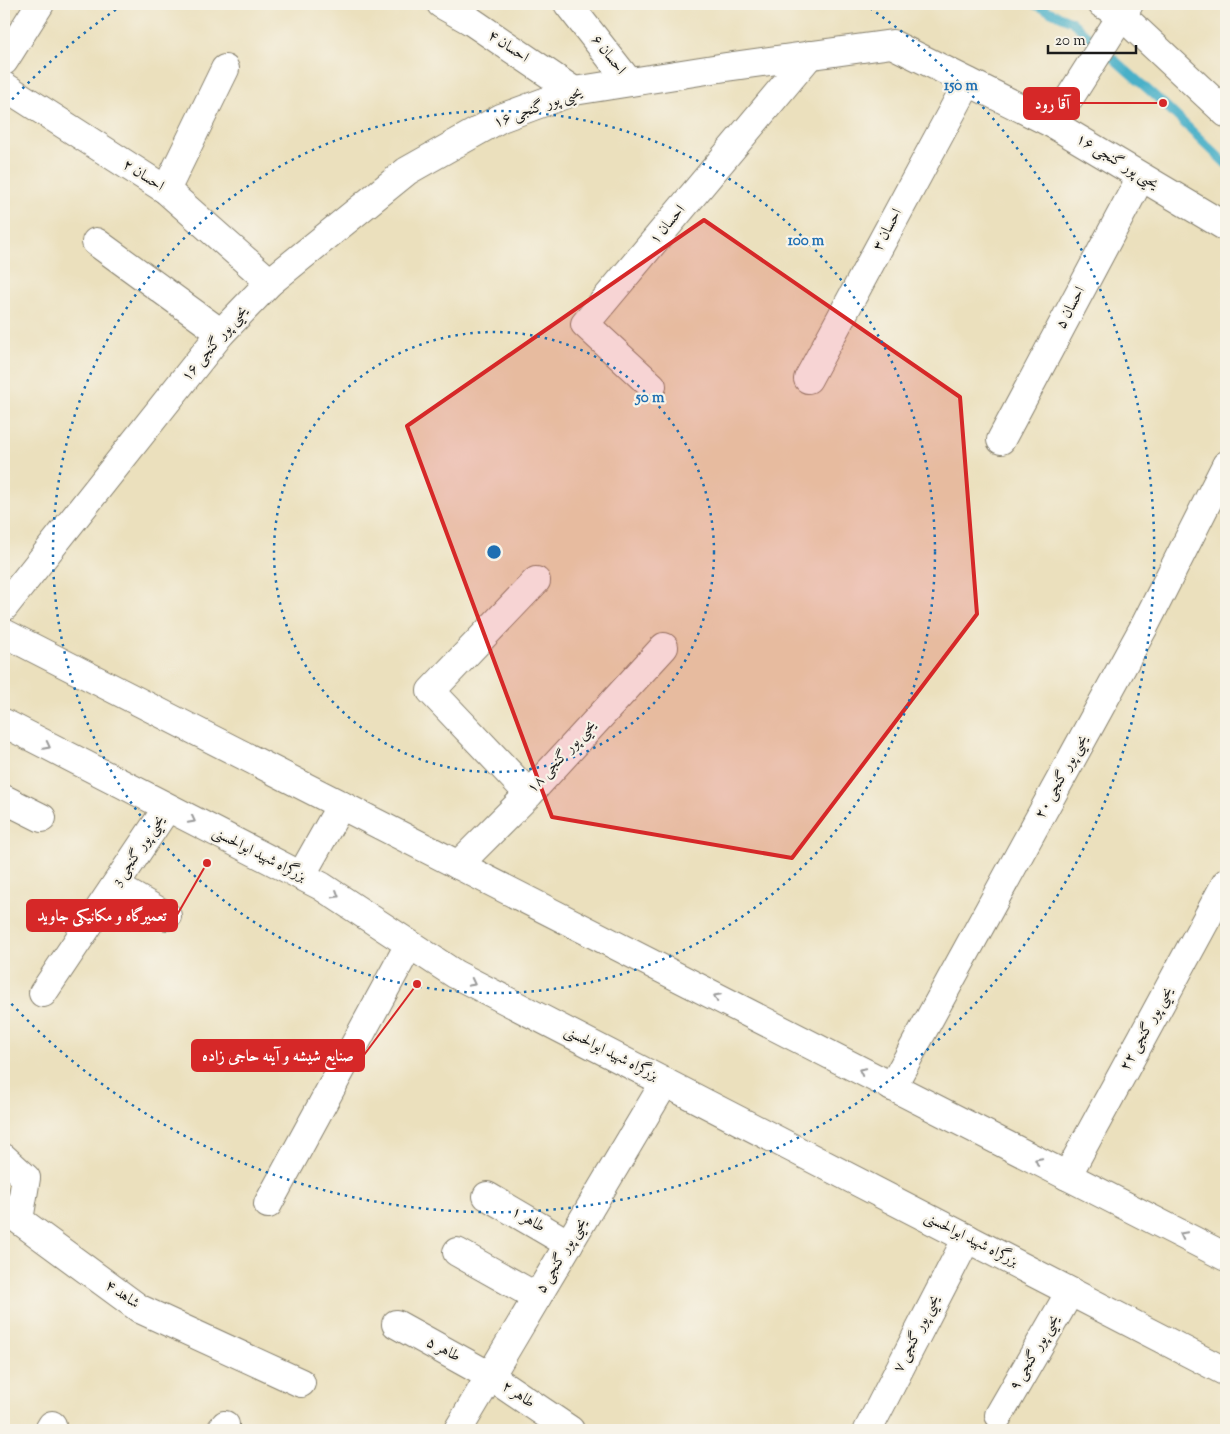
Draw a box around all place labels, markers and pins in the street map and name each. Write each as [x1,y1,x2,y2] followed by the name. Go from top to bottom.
[1024,88,1079,119] callout: آقا رود
[485,543,503,561] centre of rings
[27,900,177,931] callout: تعمیرگاه و مکانیکی جاوید
[192,1040,364,1071] callout: صنایع شیشه و آینه حاجی زاده

